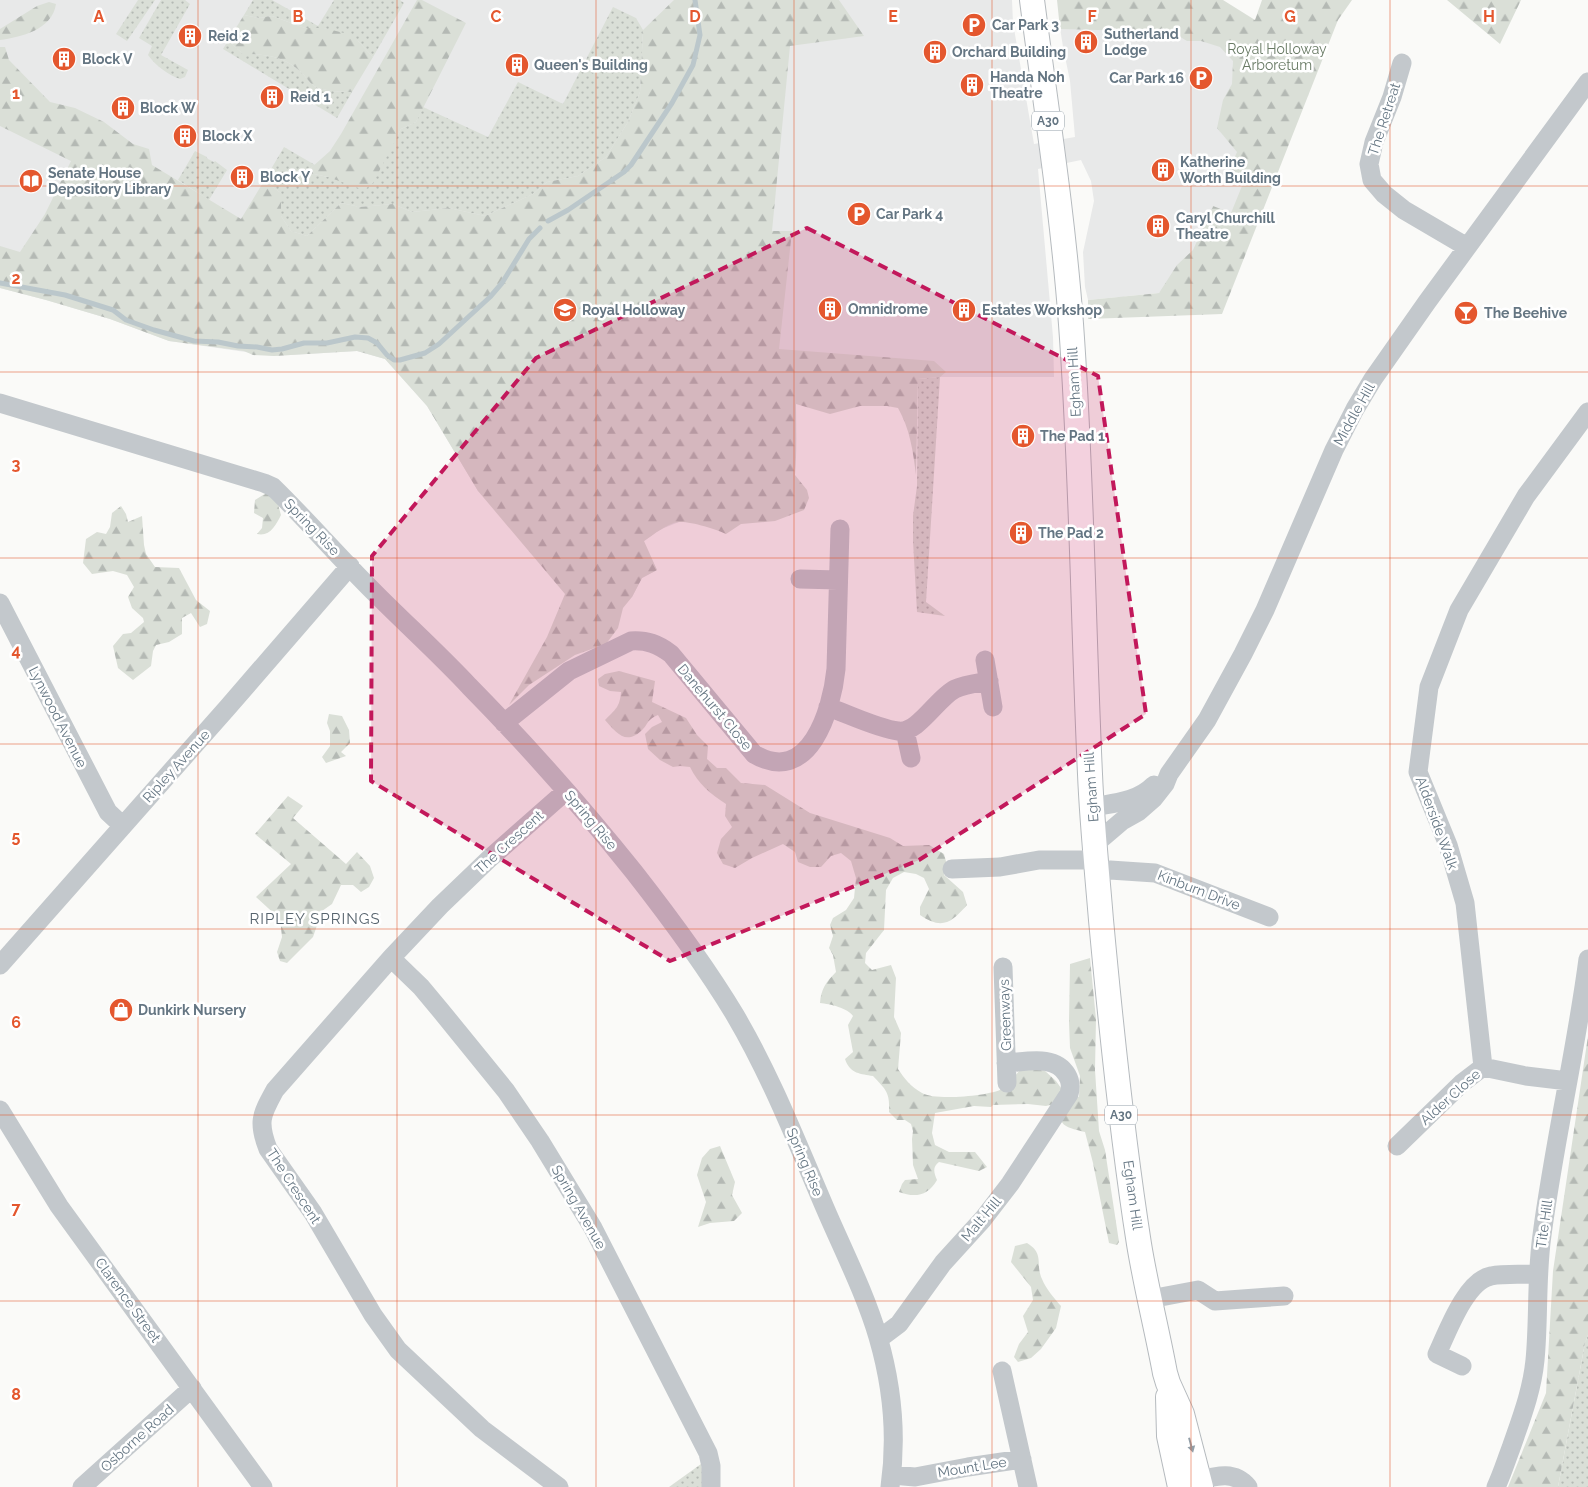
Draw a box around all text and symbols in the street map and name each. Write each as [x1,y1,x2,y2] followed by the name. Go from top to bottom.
[94,7,105,26] text: A
[293,7,304,26] text: B
[491,7,502,26] text: C
[689,7,701,26] text: D
[888,7,898,26] text: E
[1087,7,1097,26] text: F
[1284,7,1296,26] text: G
[1483,7,1495,26] text: H
[961,12,987,38] parking icon: Car Park 3
[992,17,1059,33] place label: Car Park 3
[177,23,203,49] building icon: Reid 2
[1104,26,1179,58] place label: Sutherland Lodge
[208,28,249,44] place label: Reid 2
[1073,29,1099,55] building icon: Sutherland Lodge
[922,39,948,65] building icon: Orchard Building
[1227,41,1327,73] park label: Royal Holloway Arboretum
[952,44,1066,60] place label: Orchard Building
[51,46,77,72] building icon: Block V
[82,51,133,67] place label: Block V
[504,52,530,78] building icon: Queen's Building
[534,57,648,73] place label: Queen's Building
[1188,65,1214,91] parking icon: Car Park 16
[990,69,1065,101] place label: Handa Noh Theatre
[1109,70,1184,86] place label: Car Park 16
[959,72,985,98] building icon: Handa Noh Theatre
[1365,80,1403,157] street label: The Retreat
[12,84,20,103] text: 1
[259,84,285,110] building icon: Reid 1
[290,89,330,105] place label: Reid 1
[110,95,136,121] building icon: Block W
[140,100,196,116] place label: Block W
[1032,112,1064,130] road number: A30
[172,123,198,149] building icon: Block X
[202,128,253,144] place label: Block X
[1180,154,1281,186] place label: Katherine Worth Building
[1150,157,1176,183] building icon: Katherine Worth Building
[229,164,255,190] building icon: Block Y
[48,165,172,197] place label: Senate House Depository Library
[18,168,44,194] library icon: Senate House Depository Library
[260,169,311,185] place label: Block Y
[846,201,872,227] parking icon: Car Park 4
[876,206,943,222] place label: Car Park 4
[1176,210,1276,242] place label: Caryl Churchill Theatre
[1145,213,1171,239] building icon: Caryl Churchill Theatre
[11,269,21,288] text: 2
[817,296,843,322] building icon: Omnidrome
[552,297,578,323] school or university icon: Royal Holloway
[951,297,977,323] building icon: Estates Workshop
[1453,300,1479,326] bar icon: The Beehive
[848,301,928,317] place label: Omnidrome
[582,302,685,318] place label: Royal Holloway
[982,302,1102,318] place label: Estates Workshop
[1484,305,1568,321] place label: The Beehive
[1064,346,1084,417] street label: Egham Hill
[1330,380,1378,448] street label: Middle Hill
[1010,423,1036,449] building icon: The Pad 1
[1040,428,1105,444] place label: The Pad 1
[12,455,21,474] text: 3
[281,495,343,559] street label: Spring Rise
[1008,520,1034,546] building icon: The Pad 2
[1038,525,1104,541] place label: The Pad 2
[11,641,21,660] text: 4
[674,661,756,753] street label: Danehurst Close
[26,664,90,770] street label: Lynwood Avenue
[139,726,213,806] street label: Ripley Avenue
[1081,751,1101,823] street label: Egham Hill
[1413,774,1461,872] street label: Alderside Walk
[562,787,620,853] street label: Spring Rise
[472,807,547,877] street label: The Crescent
[12,827,21,846] text: 5
[1155,867,1243,913] street label: Kinburn Drive
[249,910,381,928] district label: RIPLEY SPRINGS
[996,979,1014,1051] street label: Greenways
[108,997,134,1023] shop icon: Dunkirk Nursery
[138,1002,247,1018] place label: Dunkirk Nursery
[11,1013,21,1032] text: 6
[1417,1066,1483,1128] street label: Alder Close
[1105,1106,1137,1124] road number: A30
[783,1125,827,1199] street label: Spring Rise
[264,1145,324,1227] street label: The Crescent
[1120,1159,1146,1231] street label: Egham Hill
[549,1162,609,1252] street label: Spring Avenue
[958,1193,1004,1244] street label: Malt Hill
[1533,1198,1555,1249] street label: Tite Hill
[12,1199,21,1218] text: 7
[92,1255,164,1346] street label: Clarence Street
[11,1385,21,1404] text: 8
[97,1401,177,1475] street label: Osborne Road
[1187,1438,1195,1453] one-way arrow
[936,1454,1008,1480] street label: Mount Lee

